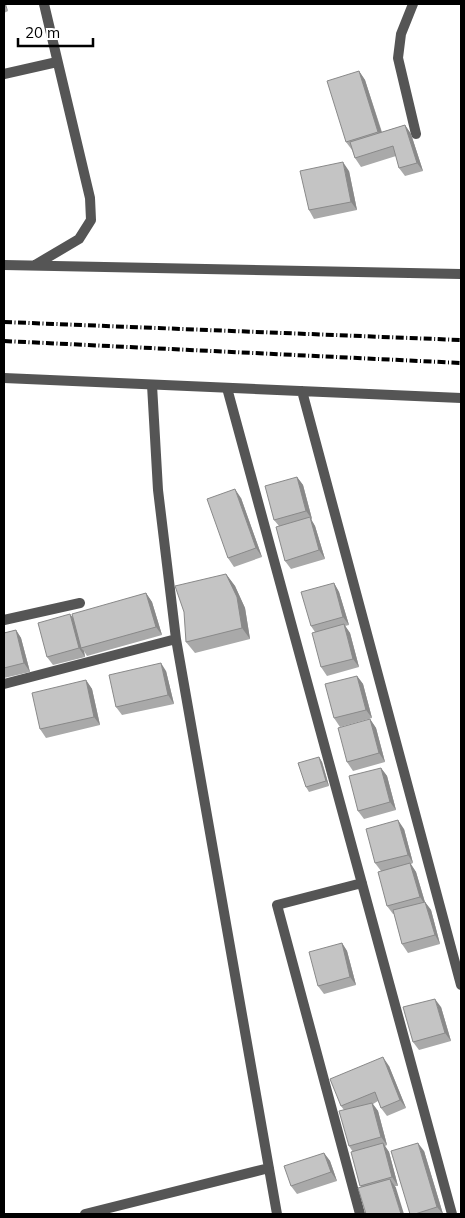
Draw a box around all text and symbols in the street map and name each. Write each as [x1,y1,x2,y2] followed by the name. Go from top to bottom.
[18,15,92,47] scale bar
[25,23,60,42] text: 20 m

